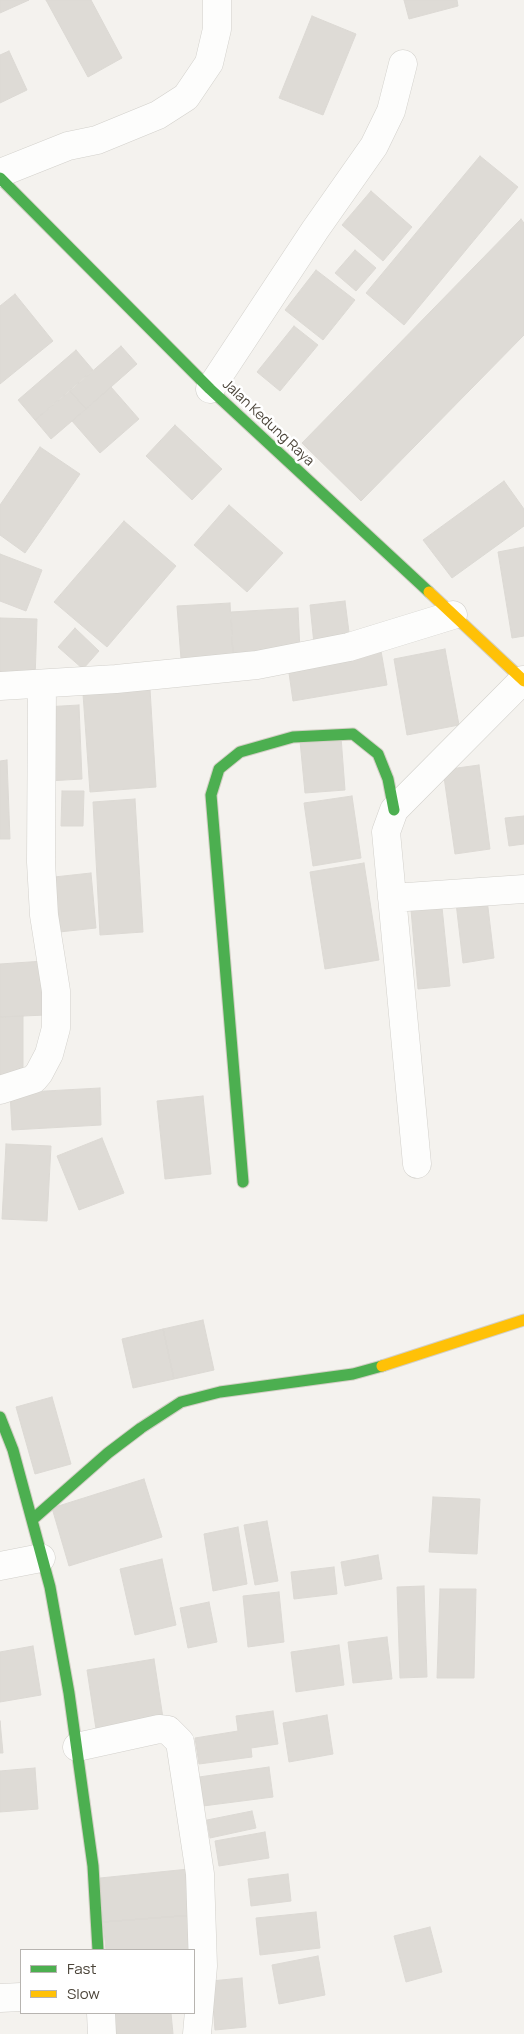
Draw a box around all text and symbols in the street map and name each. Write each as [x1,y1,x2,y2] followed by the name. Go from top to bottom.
[219,376,317,470] street label: Jalan Kedung Raya
[20,1949,195,2014] legend
[67,1958,96,1979] text: Fast
[67,1983,100,2004] text: Slow

